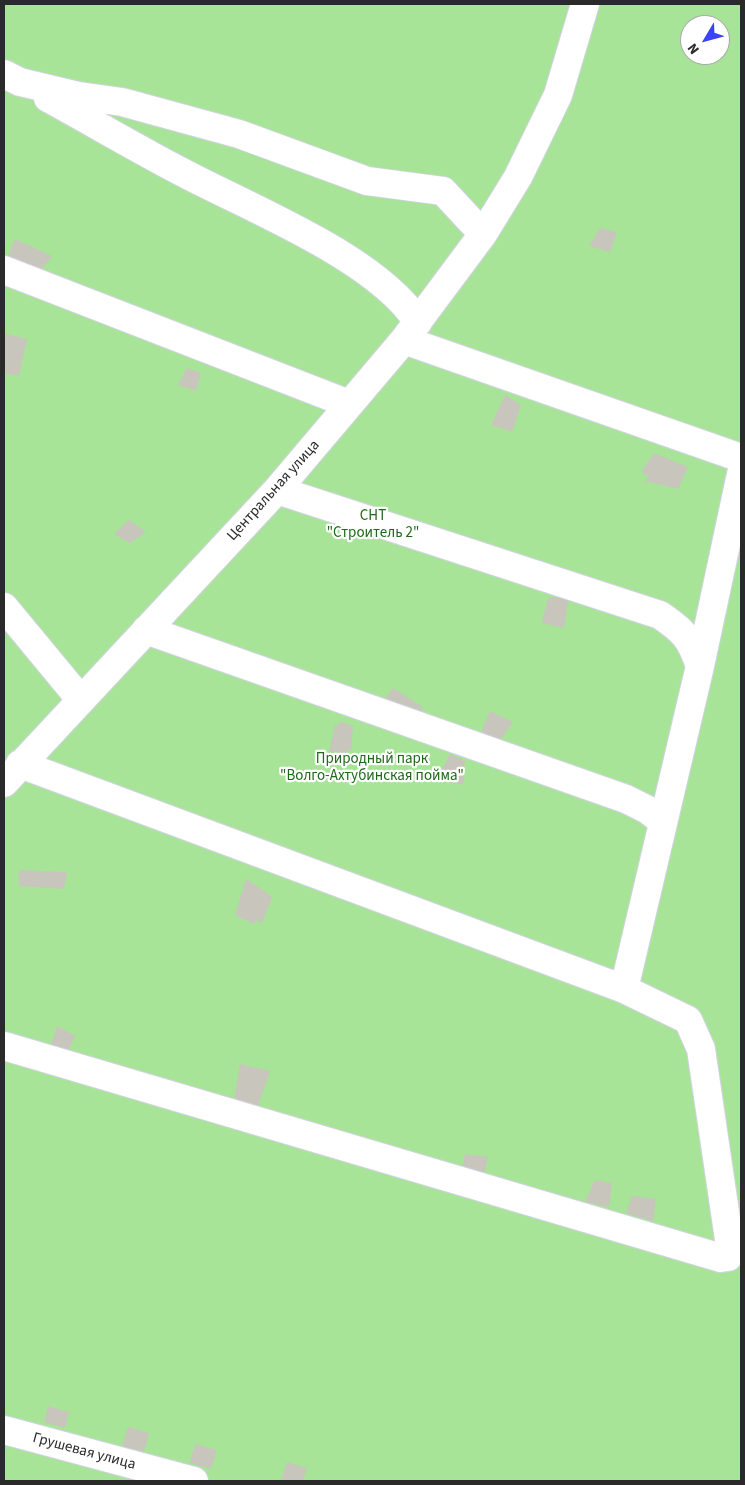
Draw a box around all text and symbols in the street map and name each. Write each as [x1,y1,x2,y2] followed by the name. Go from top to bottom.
[680,15,730,65] north arrow
[683,39,705,58] text: N
[224,437,324,545] street label: Центральная улица
[327,508,419,543] park label: СНТ "Строитель 2"
[280,751,464,786] park label: Природный парк "Волго-Ахтубинская пойма"
[31,1430,137,1474] street label: Грушевая улица

